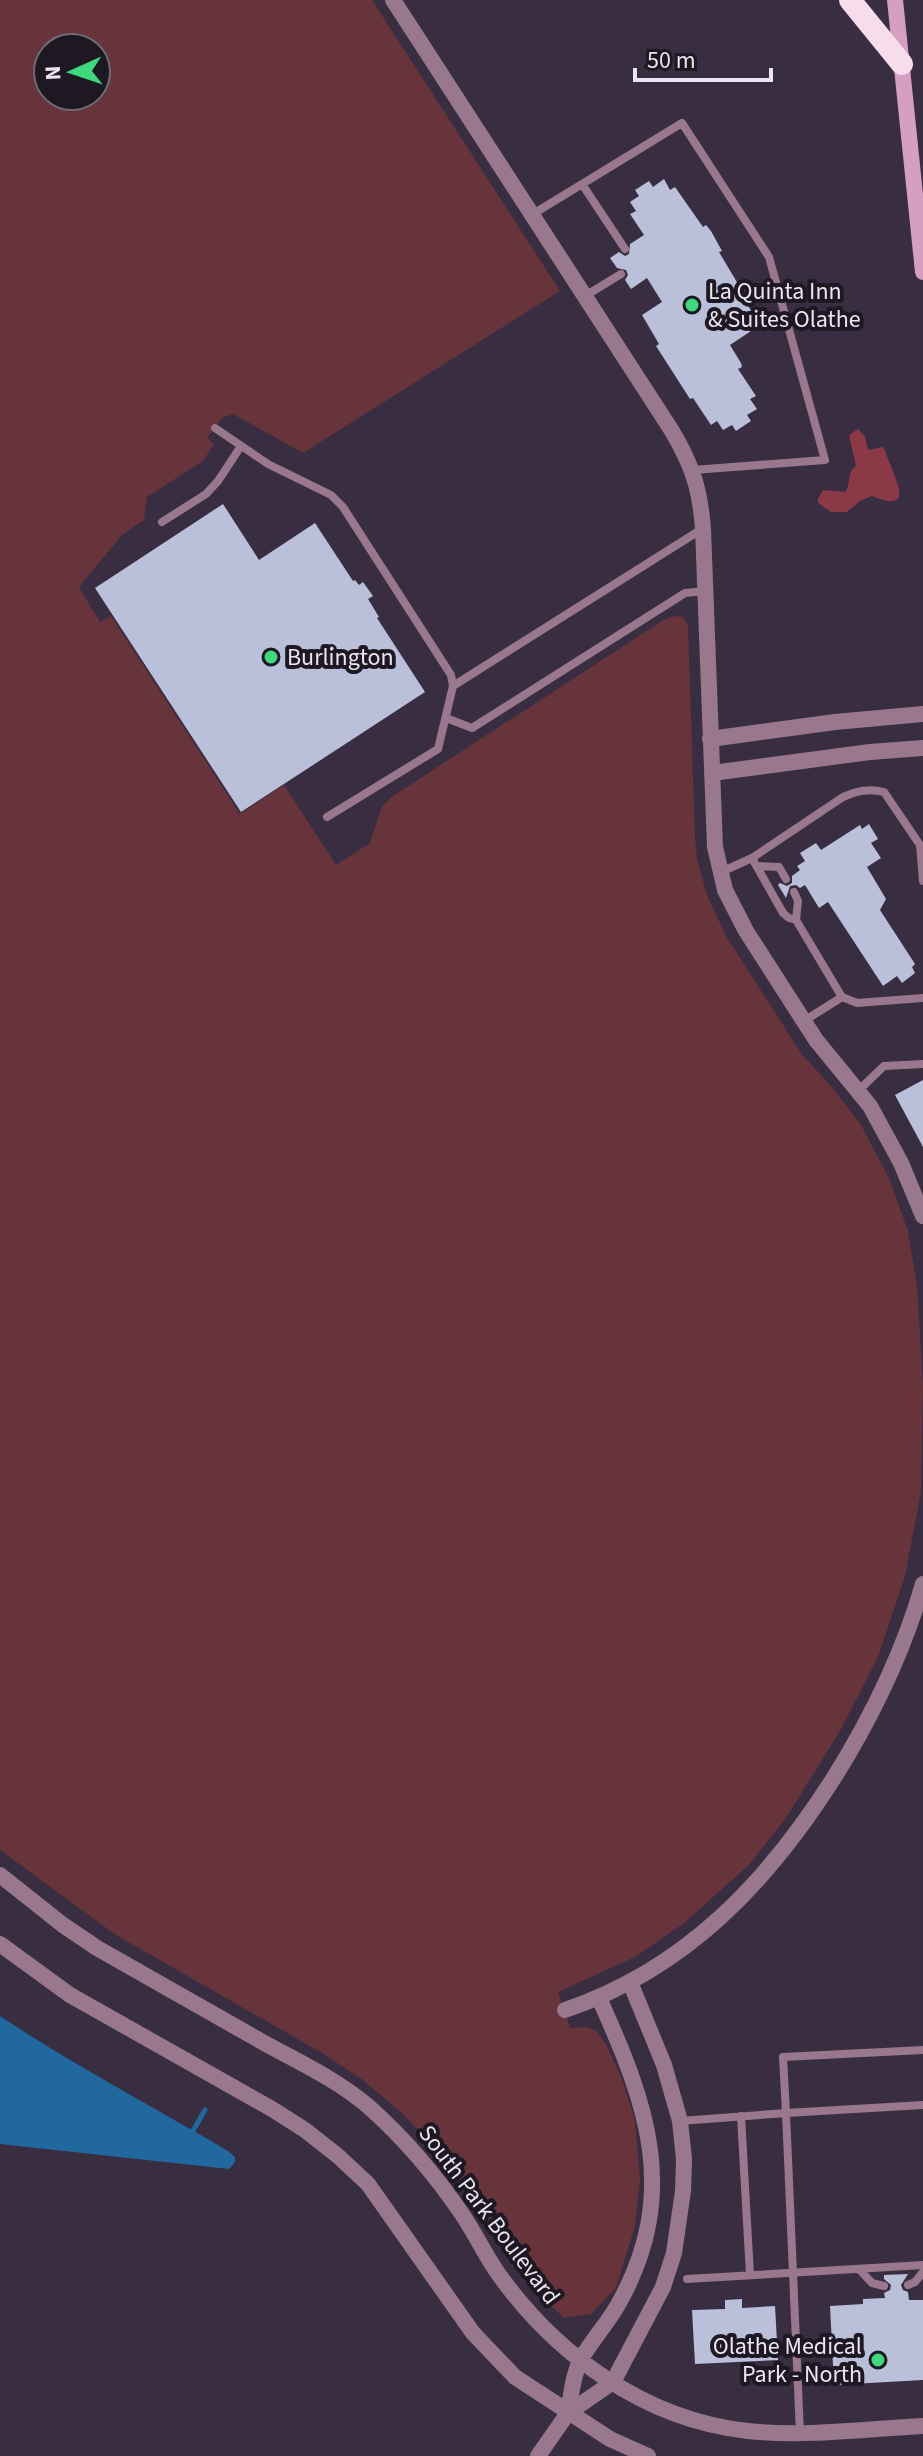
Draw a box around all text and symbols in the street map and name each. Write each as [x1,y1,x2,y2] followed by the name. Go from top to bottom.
[32,32,112,112] north arrow
[635,32,771,82] scale bar
[647,43,696,78] text: 50 m
[37,65,69,81] text: N
[708,274,861,337] place label: La Quinta Inn & Suites Olathe
[683,296,701,314] marker: La Quinta Inn & Suites Olathe
[287,640,394,675] place label: Burlington
[262,648,280,666] marker: Burlington
[410,2118,568,2312] street label: South Park Boulevard
[713,2329,862,2392] place label: Olathe Medical Park - North
[869,2351,887,2369] marker: Olathe Medical Park - North

